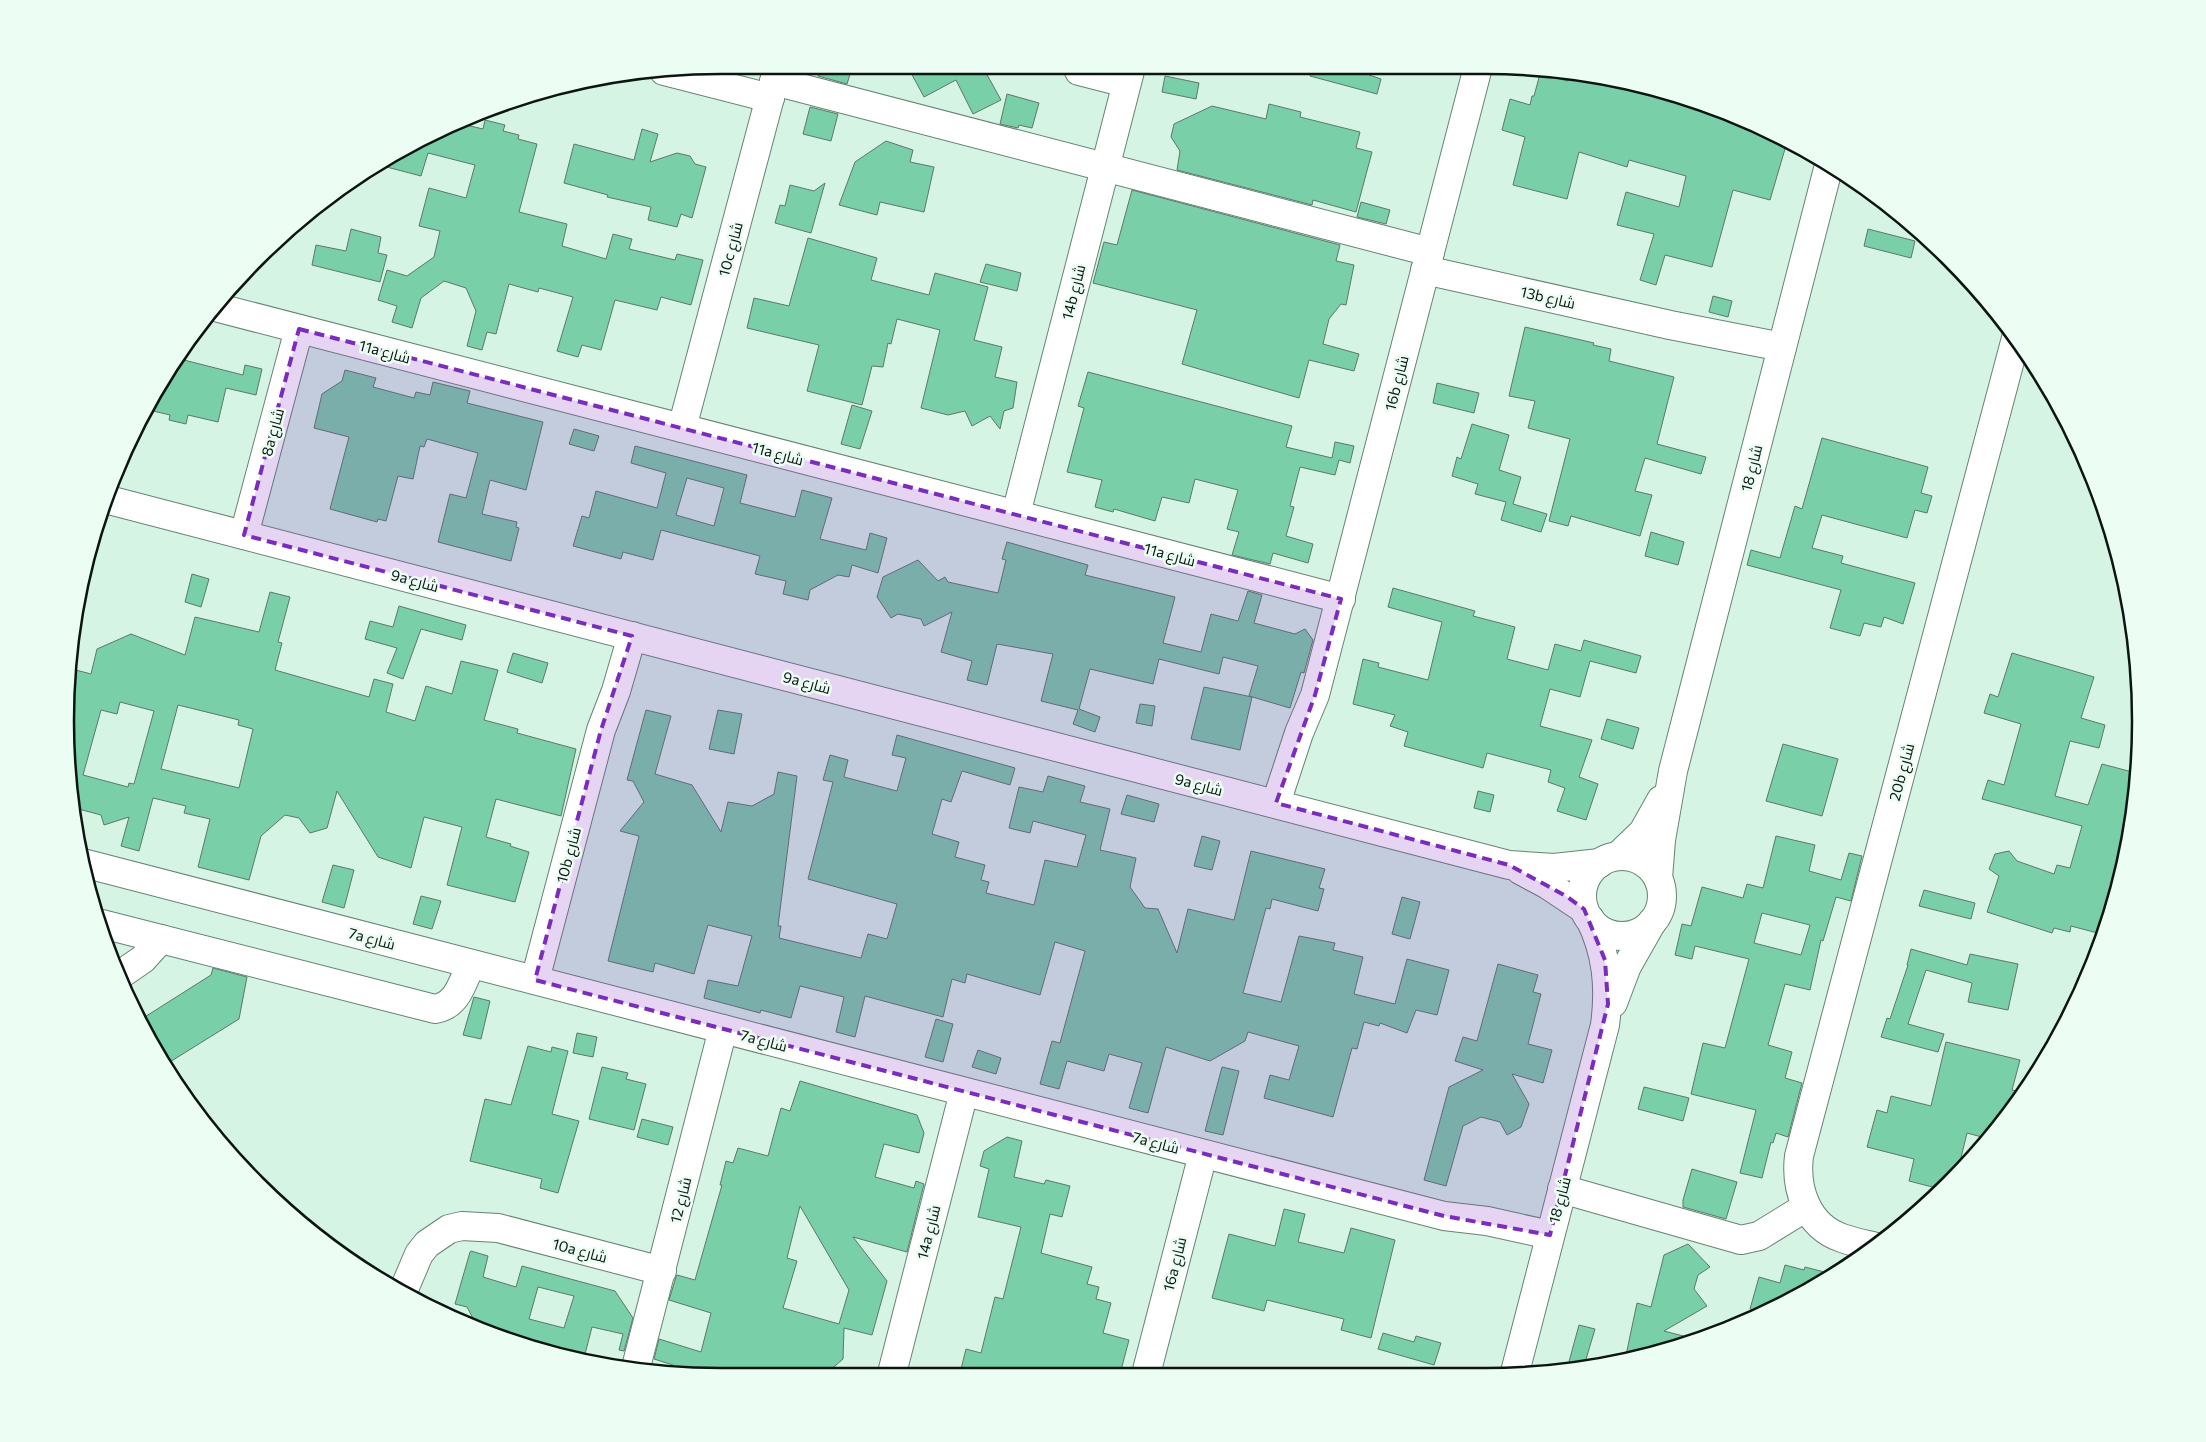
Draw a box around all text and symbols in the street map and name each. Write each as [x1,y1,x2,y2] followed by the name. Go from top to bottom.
[714,220,749,279] street label: 10c شارع
[1057,263,1091,322] street label: 14b شارع
[1518,282,1577,315] street label: 13b شارع
[356,335,413,369] street label: 11a شارع
[1380,353,1414,413] street label: 16b شارع
[257,406,290,459] street label: 8a شارع
[749,437,806,471] street label: 11a شارع
[1737,443,1768,494] street label: شارع 18
[1141,538,1198,572] street label: 11a شارع
[388,565,441,598] street label: 9a شارع
[780,667,833,700] street label: 9a شارع
[1885,741,1920,804] street label: 20b شارع
[1172,769,1225,802] street label: 9a شارع
[552,825,587,886] street label: 10b شارع
[346,923,397,956] street label: 7a شارع
[738,1025,789,1058] street label: 7a شارع
[1130,1127,1181,1160] street label: 7a شارع
[666,1175,697,1226] street label: شارع 12
[1544,1175,1577,1226] street label: شارع 18
[913,1203,946,1262] street label: 14a شارع
[550,1234,609,1269] street label: 10a شارع
[1159,1235,1192,1294] street label: 16a شارع

